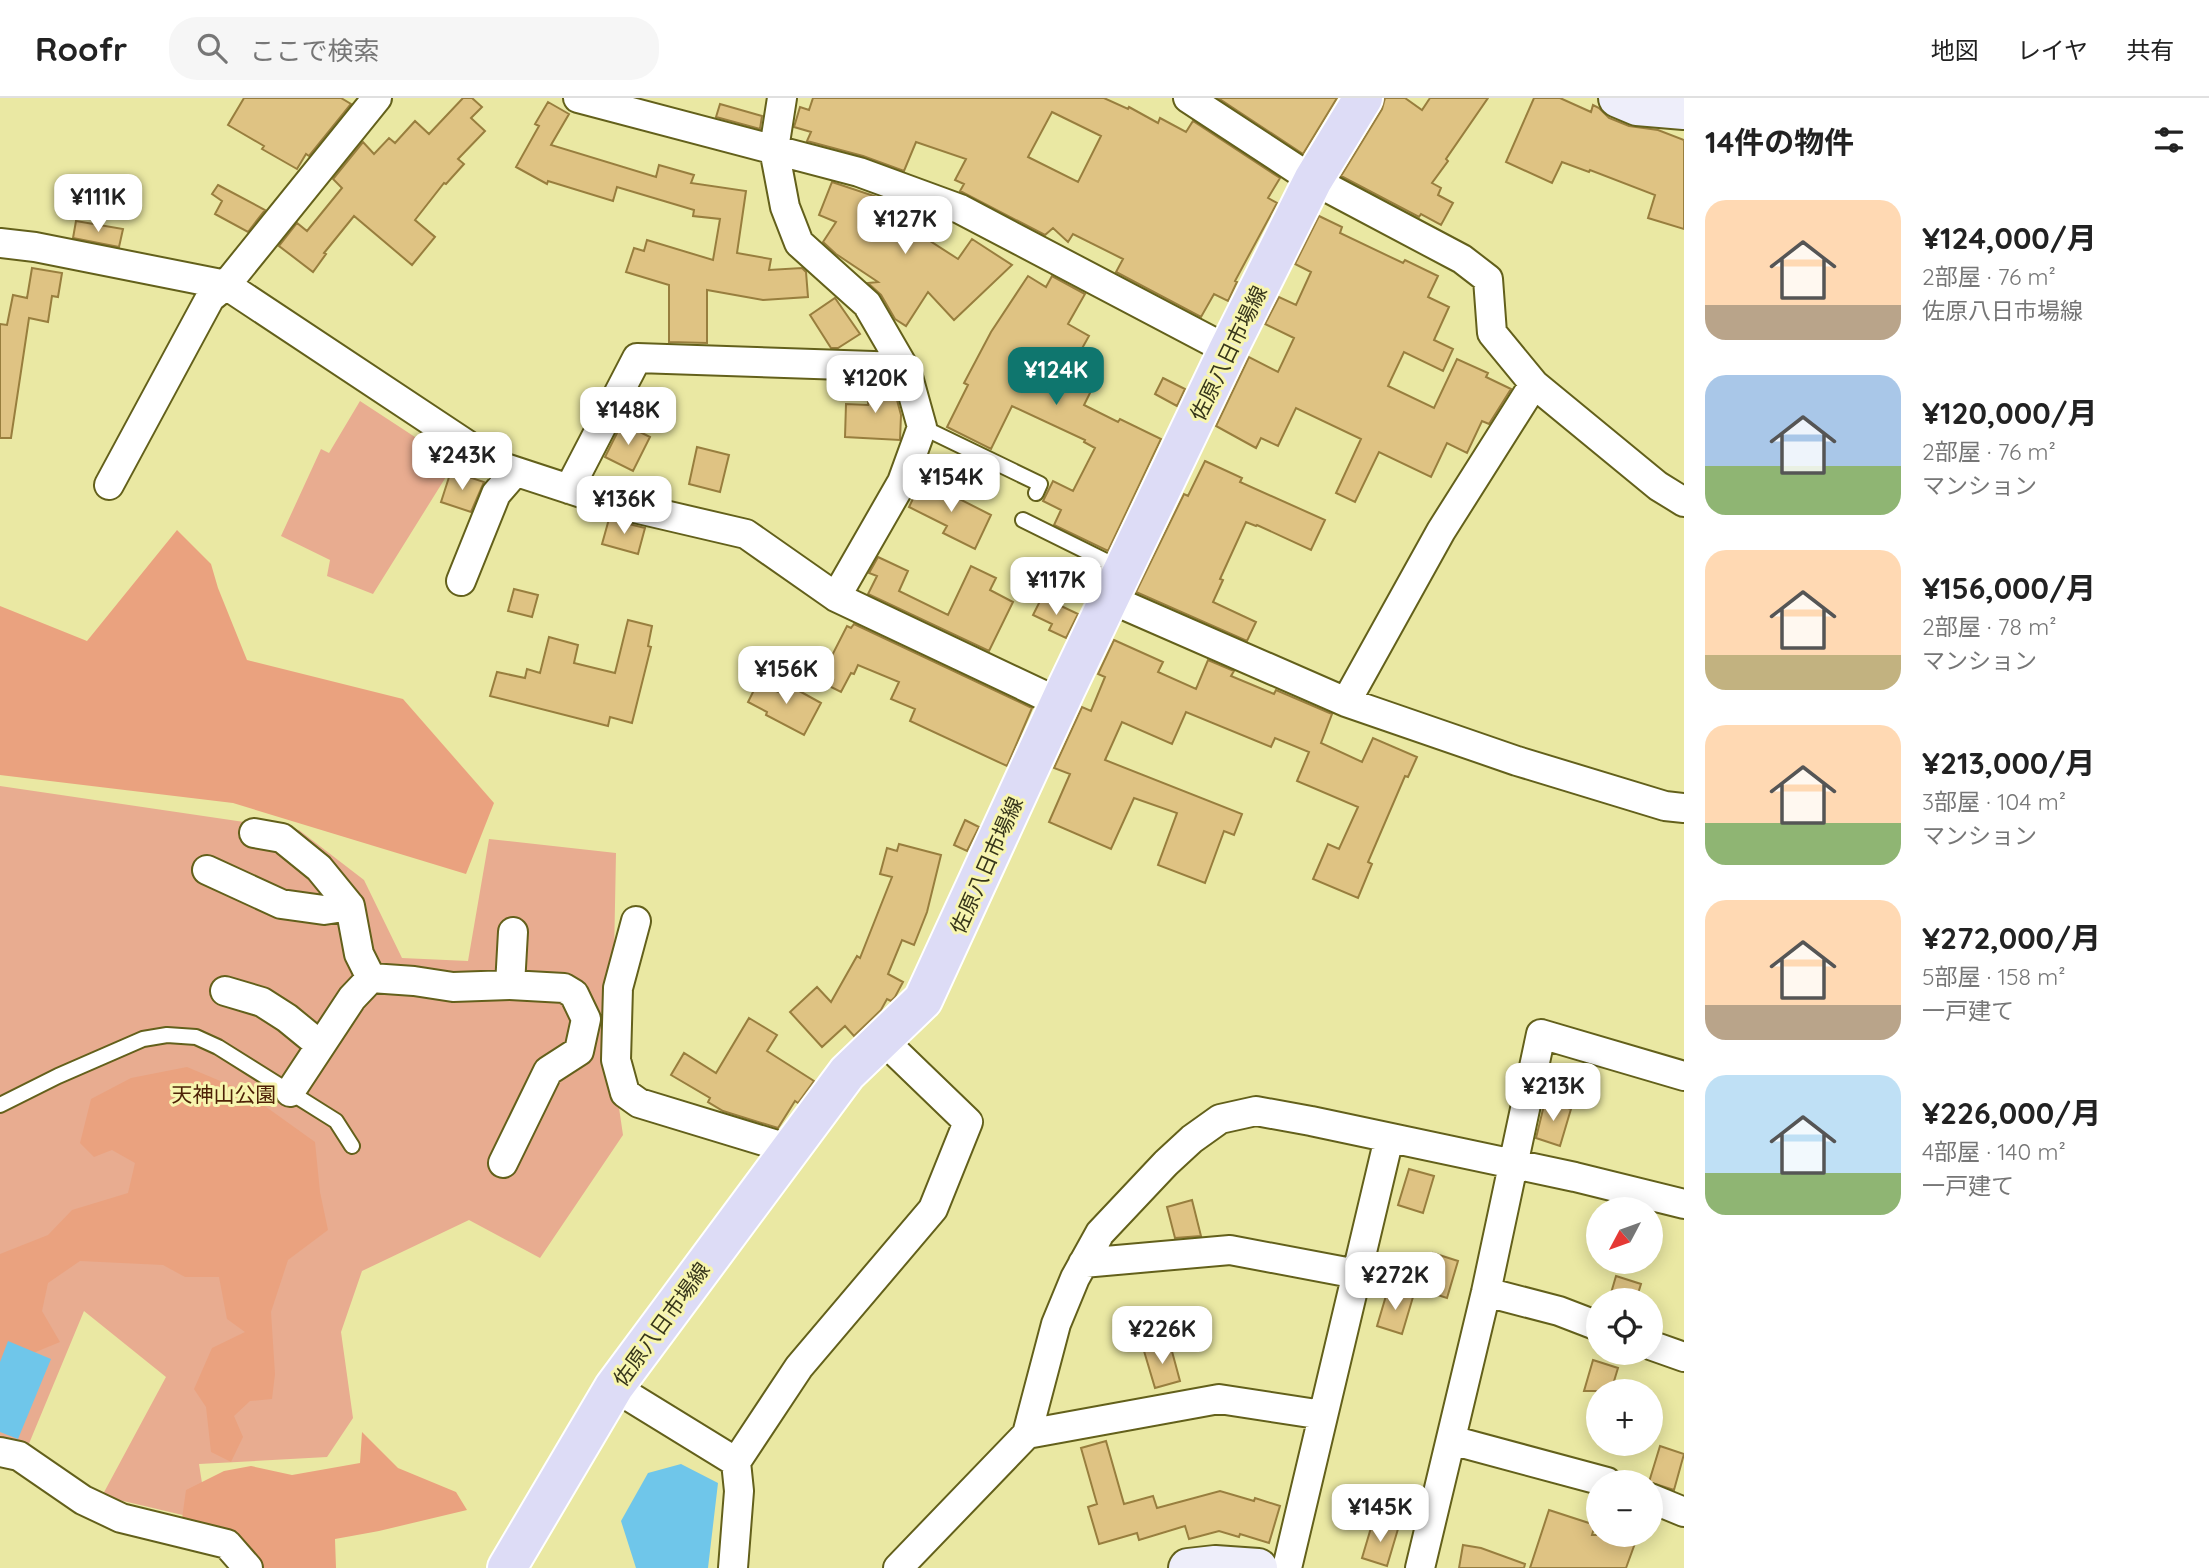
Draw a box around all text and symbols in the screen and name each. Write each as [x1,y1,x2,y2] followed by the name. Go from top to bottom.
[169,17,659,80] search box
[35,28,127,69] text: Roofr
[193,29,231,67] icon: search
[249,34,379,67] text: ここで検索
[1931,35,1979,65] text: 地図
[2017,35,2088,65] text: レイヤ
[2126,35,2174,65] text: 共有
[2150,121,2188,159] icon: filters
[1705,123,1854,161] text: 14件の物件
[49,174,147,234] pin: ¥111K
[70,182,126,211] text: ¥111K
[856,197,954,256] pin: ¥127K
[873,204,937,233] text: ¥127K
[1922,219,2097,257] text: ¥124,000/月
[1761,228,1845,312] icon: home
[1922,262,2056,291] text: 2部屋 · 76 m²
[1184,281,1272,425] street label: 佐原八日市場線
[1922,296,2083,325] text: 佐原八日市場線
[1007,348,1105,407] pin: ¥124K
[1024,355,1088,384] text: ¥124K
[826,356,924,415] pin: ¥120K
[843,363,907,392] text: ¥120K
[579,388,677,447] pin: ¥148K
[1922,394,2098,432] text: ¥120,000/月
[596,395,660,424] text: ¥148K
[1761,403,1845,487] icon: home
[413,432,511,492] pin: ¥243K
[1922,437,2056,466] text: 2部屋 · 76 m²
[428,440,496,469] text: ¥243K
[902,454,1000,514] pin: ¥154K
[919,462,983,491] text: ¥154K
[1922,471,2037,500] text: マンション
[575,476,673,536] pin: ¥136K
[593,484,655,513] text: ¥136K
[1007,558,1105,617] pin: ¥117K
[1026,565,1086,594] text: ¥117K
[1922,569,2096,607] text: ¥156,000/月
[1761,578,1845,662] icon: home
[1922,612,2057,641] text: 2部屋 · 78 m²
[737,646,835,706] pin: ¥156K
[1922,646,2037,675] text: マンション
[754,654,818,683] text: ¥156K
[1922,744,2095,782] text: ¥213,000/月
[1761,753,1845,837] icon: home
[1922,787,2066,816] text: 3部屋 · 104 m²
[944,793,1028,937] street label: 佐原八日市場線
[1922,821,2037,850] text: マンション
[1922,919,2101,957] text: ¥272,000/月
[1761,928,1845,1012] icon: home
[1922,962,2066,991] text: 5部屋 · 158 m²
[1922,996,2014,1025] text: 一戸建て
[1504,1063,1602,1123] pin: ¥213K
[1521,1071,1585,1100] text: ¥213K
[172,1081,277,1107] park label: 天神山公園
[1922,1094,2101,1132] text: ¥226,000/月
[1761,1103,1845,1187] icon: home
[1922,1137,2066,1166] text: 4部屋 · 140 m²
[1922,1171,2014,1200] text: 一戸建て
[1586,1197,1662,1274] north arrow
[1586,1197,1663,1547] map controls
[1346,1252,1444,1312] pin: ¥272K
[607,1257,715,1391] street label: 佐原八日市場線
[1361,1260,1429,1289] text: ¥272K
[1586,1288,1663,1365] button: locate
[1113,1306,1211,1366] pin: ¥226K
[1128,1314,1196,1343] text: ¥226K
[1586,1379,1663,1456] button: +
[1586,1470,1663,1547] button: −
[1331,1484,1429,1544] pin: ¥145K
[1348,1492,1412,1521] text: ¥145K

